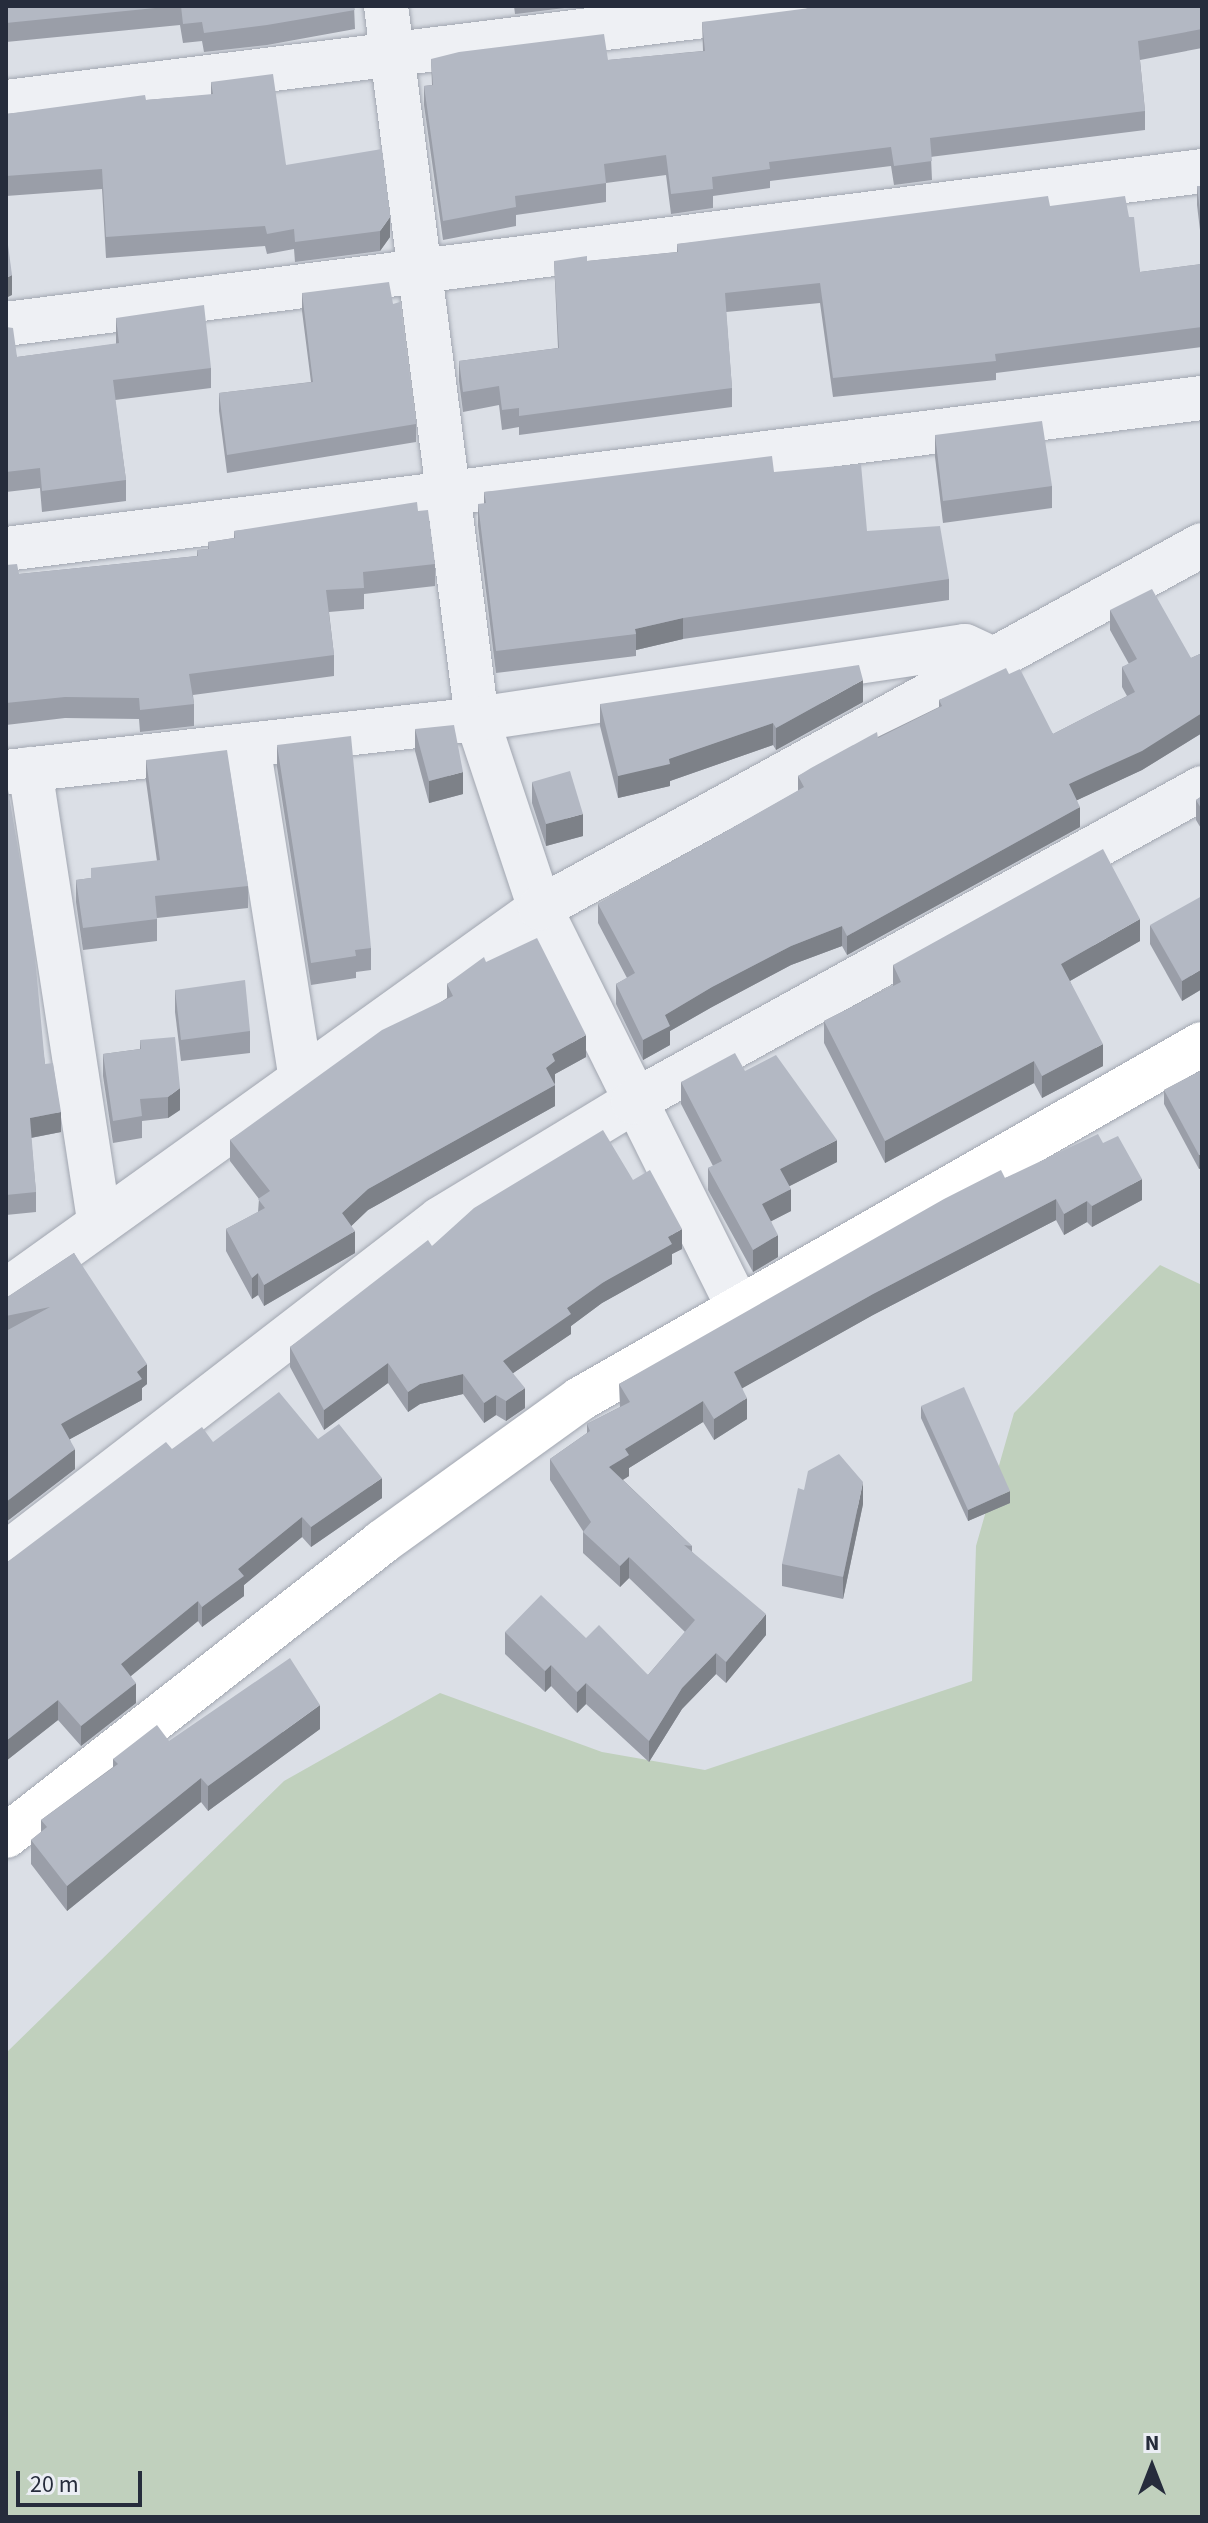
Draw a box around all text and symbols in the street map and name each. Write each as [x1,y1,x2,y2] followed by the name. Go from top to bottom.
[1112,2427,1192,2507] north arrow
[1145,2427,1159,2459] text: N
[20,2455,146,2505] scale bar
[30,2467,79,2502] text: 20 m

